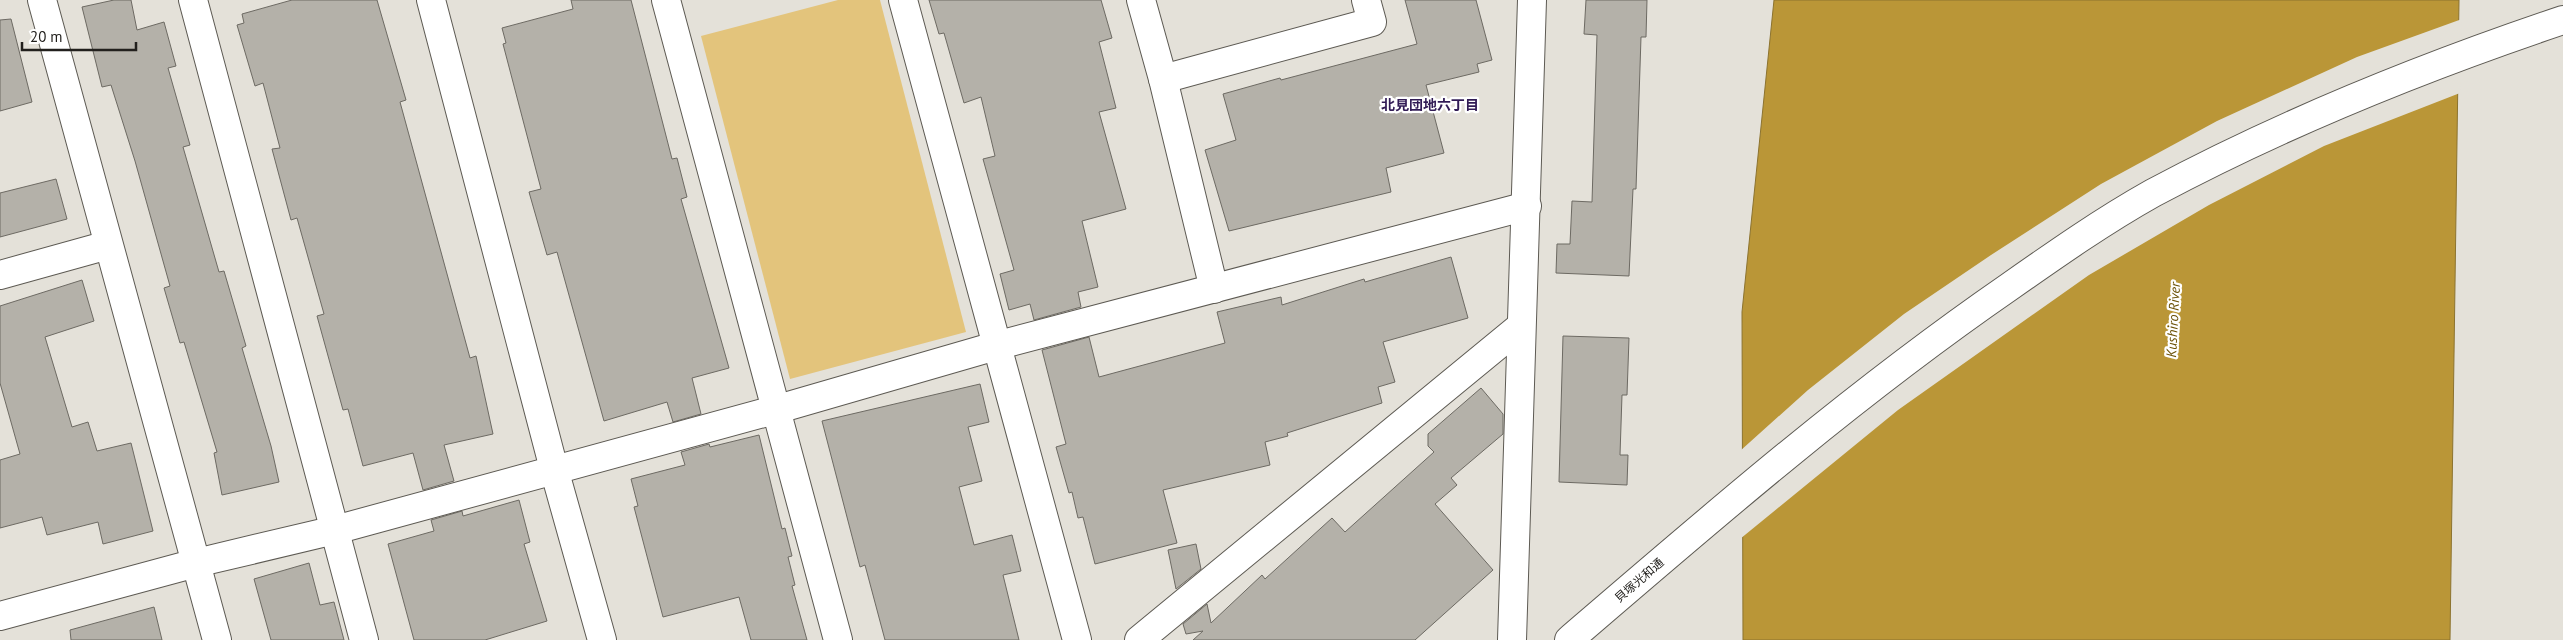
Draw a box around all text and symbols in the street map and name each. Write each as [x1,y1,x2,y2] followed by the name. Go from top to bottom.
[22,20,136,52] scale bar
[30,27,63,46] text: 20 m
[1381,96,1479,114] district label: 北見団地六丁目
[2162,281,2184,358] water label: Kushiro River
[1611,555,1667,605] street label: 貝塚光和通

